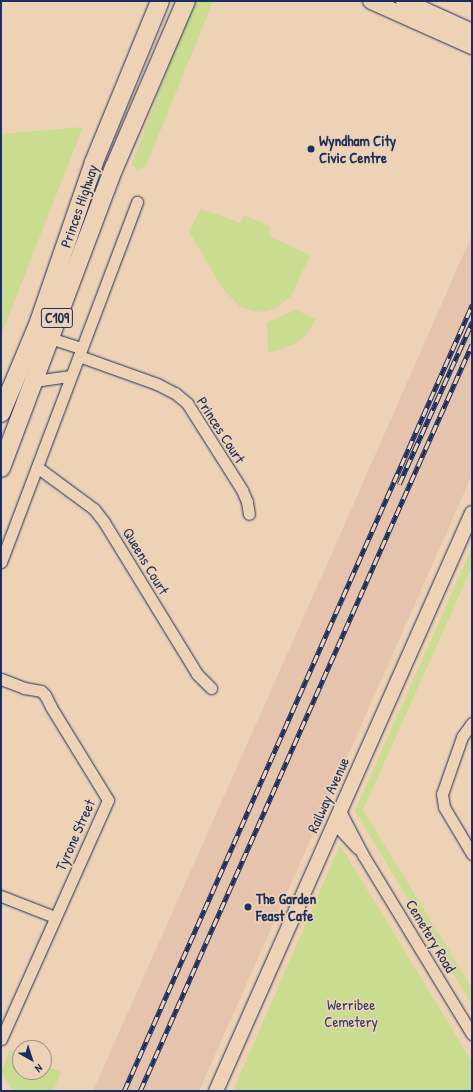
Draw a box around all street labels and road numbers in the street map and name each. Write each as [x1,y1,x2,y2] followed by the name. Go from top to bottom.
[56,162,102,250] street label: Princes Highway
[40,306,74,330] road number: C109
[193,394,249,466] street label: Princes Court
[119,524,173,598] street label: Queens Court
[303,754,353,836] street label: Railway Avenue
[51,796,99,874] street label: Tyrone Street
[402,896,460,976] street label: Cemetery Road

